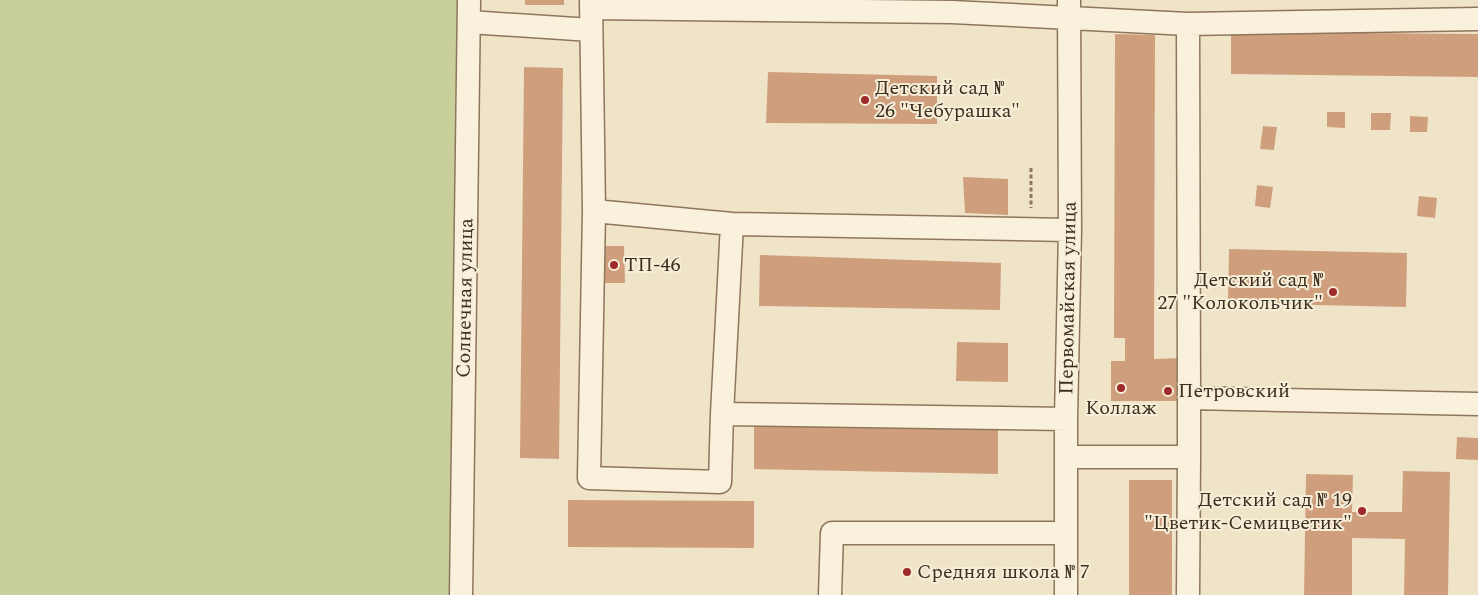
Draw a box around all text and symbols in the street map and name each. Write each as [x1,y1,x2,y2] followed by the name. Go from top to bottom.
[875,73,1020,126] place label: Детский сад № 26 "Чебурашка"
[859,94,871,106] marker: Детский сад № 26 "Чебурашка"
[1051,201,1085,395] street label: Первомайская улица
[449,218,481,378] street label: Солнечная улица
[624,250,681,280] place label: ТП-46
[608,259,620,271] marker: ТП-46
[1157,265,1324,318] place label: Детский сад № 27 "Колокольчик"
[1327,286,1339,298] marker: Детский сад № 27 "Колокольчик"
[1178,376,1290,406] place label: Петровский
[1115,382,1127,394] marker: Коллаж
[1162,385,1174,397] marker: Петровский
[1085,393,1157,423] place label: Коллаж
[1144,485,1352,538] place label: Детский сад № 19 "Цветик-Семицветик"
[1356,505,1368,517] marker: Детский сад № 19 "Цветик-Семицветик"
[917,557,1090,587] place label: Средняя школа № 7
[901,566,913,578] marker: Средняя школа № 7

